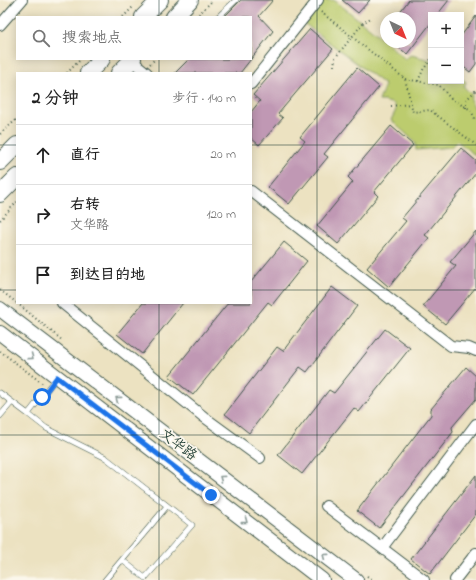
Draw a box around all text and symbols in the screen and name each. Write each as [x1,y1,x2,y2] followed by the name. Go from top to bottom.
[380,12,416,48] north arrow
[428,12,464,84] map controls
[428,12,464,48] button: +
[16,16,252,60] search box
[30,27,52,49] icon: search
[62,27,122,49] text: 搜索地点
[428,48,464,84] button: −
[32,86,79,111] text: 2 分钟
[172,89,236,108] text: 步行 · 140 m
[32,144,54,166] icon: ahead
[70,144,100,166] text: 直行
[211,145,236,164] text: 20 m
[70,194,100,216] text: 右转
[32,204,54,226] icon: right
[206,205,236,224] text: 120 m
[70,216,109,235] text: 文华路
[32,264,54,286] icon: arrive
[70,264,145,286] text: 到达目的地
[27,352,34,360] one-way arrow
[33,388,51,406] route start
[116,397,123,404] one-way arrow
[155,424,201,466] street label: 文华路
[219,476,226,483] one-way arrow
[202,486,220,504] route end
[241,516,248,523] one-way arrow
[323,554,330,561] one-way arrow

